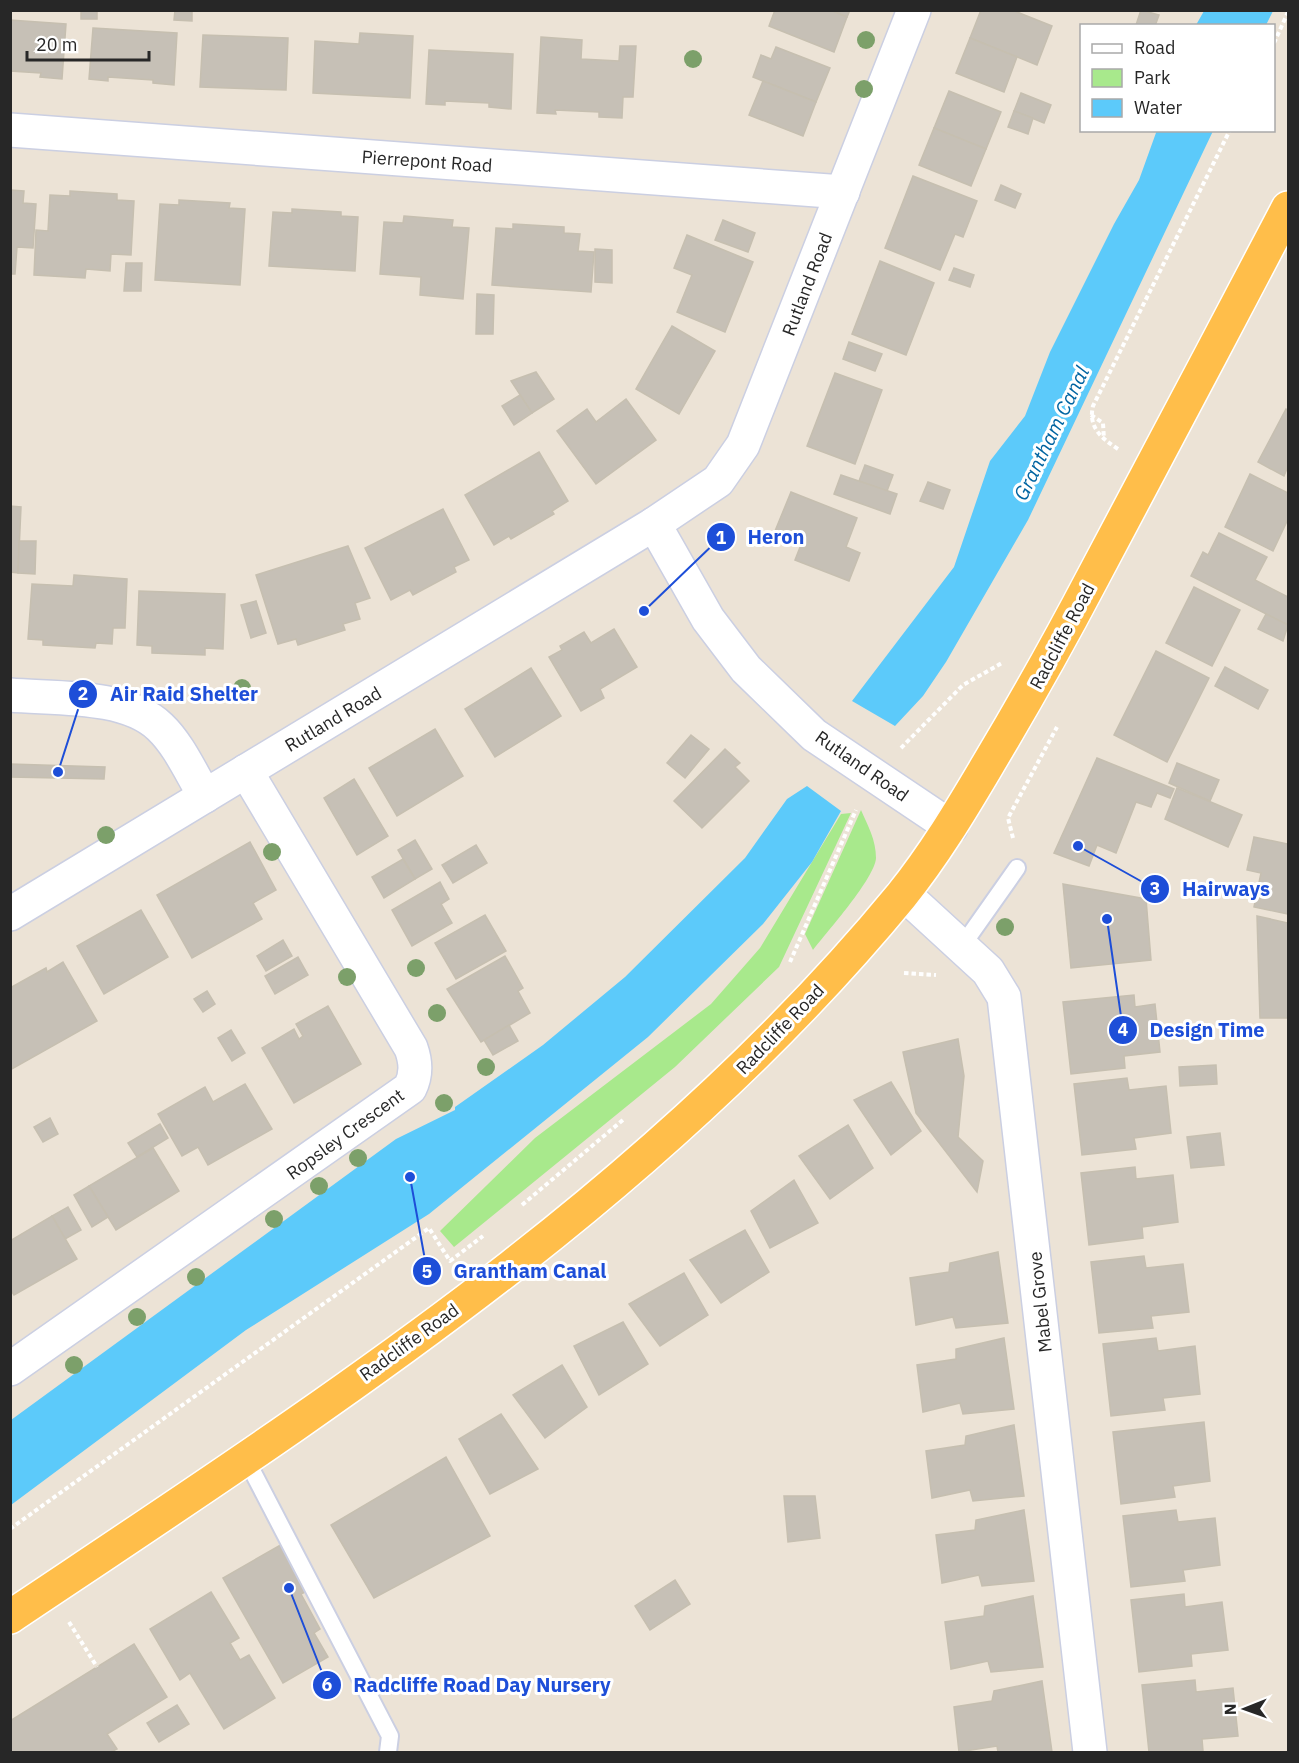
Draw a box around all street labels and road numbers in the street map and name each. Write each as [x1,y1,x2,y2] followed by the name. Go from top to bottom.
[361,145,493,177] street label: Pierrepont Road
[777,229,837,339] street label: Rutland Road
[1024,579,1100,693] street label: Radcliffe Road
[280,681,386,757] street label: Rutland Road
[811,725,913,807] street label: Rutland Road
[731,979,829,1079] street label: Radcliffe Road
[282,1084,408,1184] street label: Ropsley Crescent
[1023,1250,1057,1354] street label: Mabel Grove
[355,1298,463,1386] street label: Radcliffe Road

